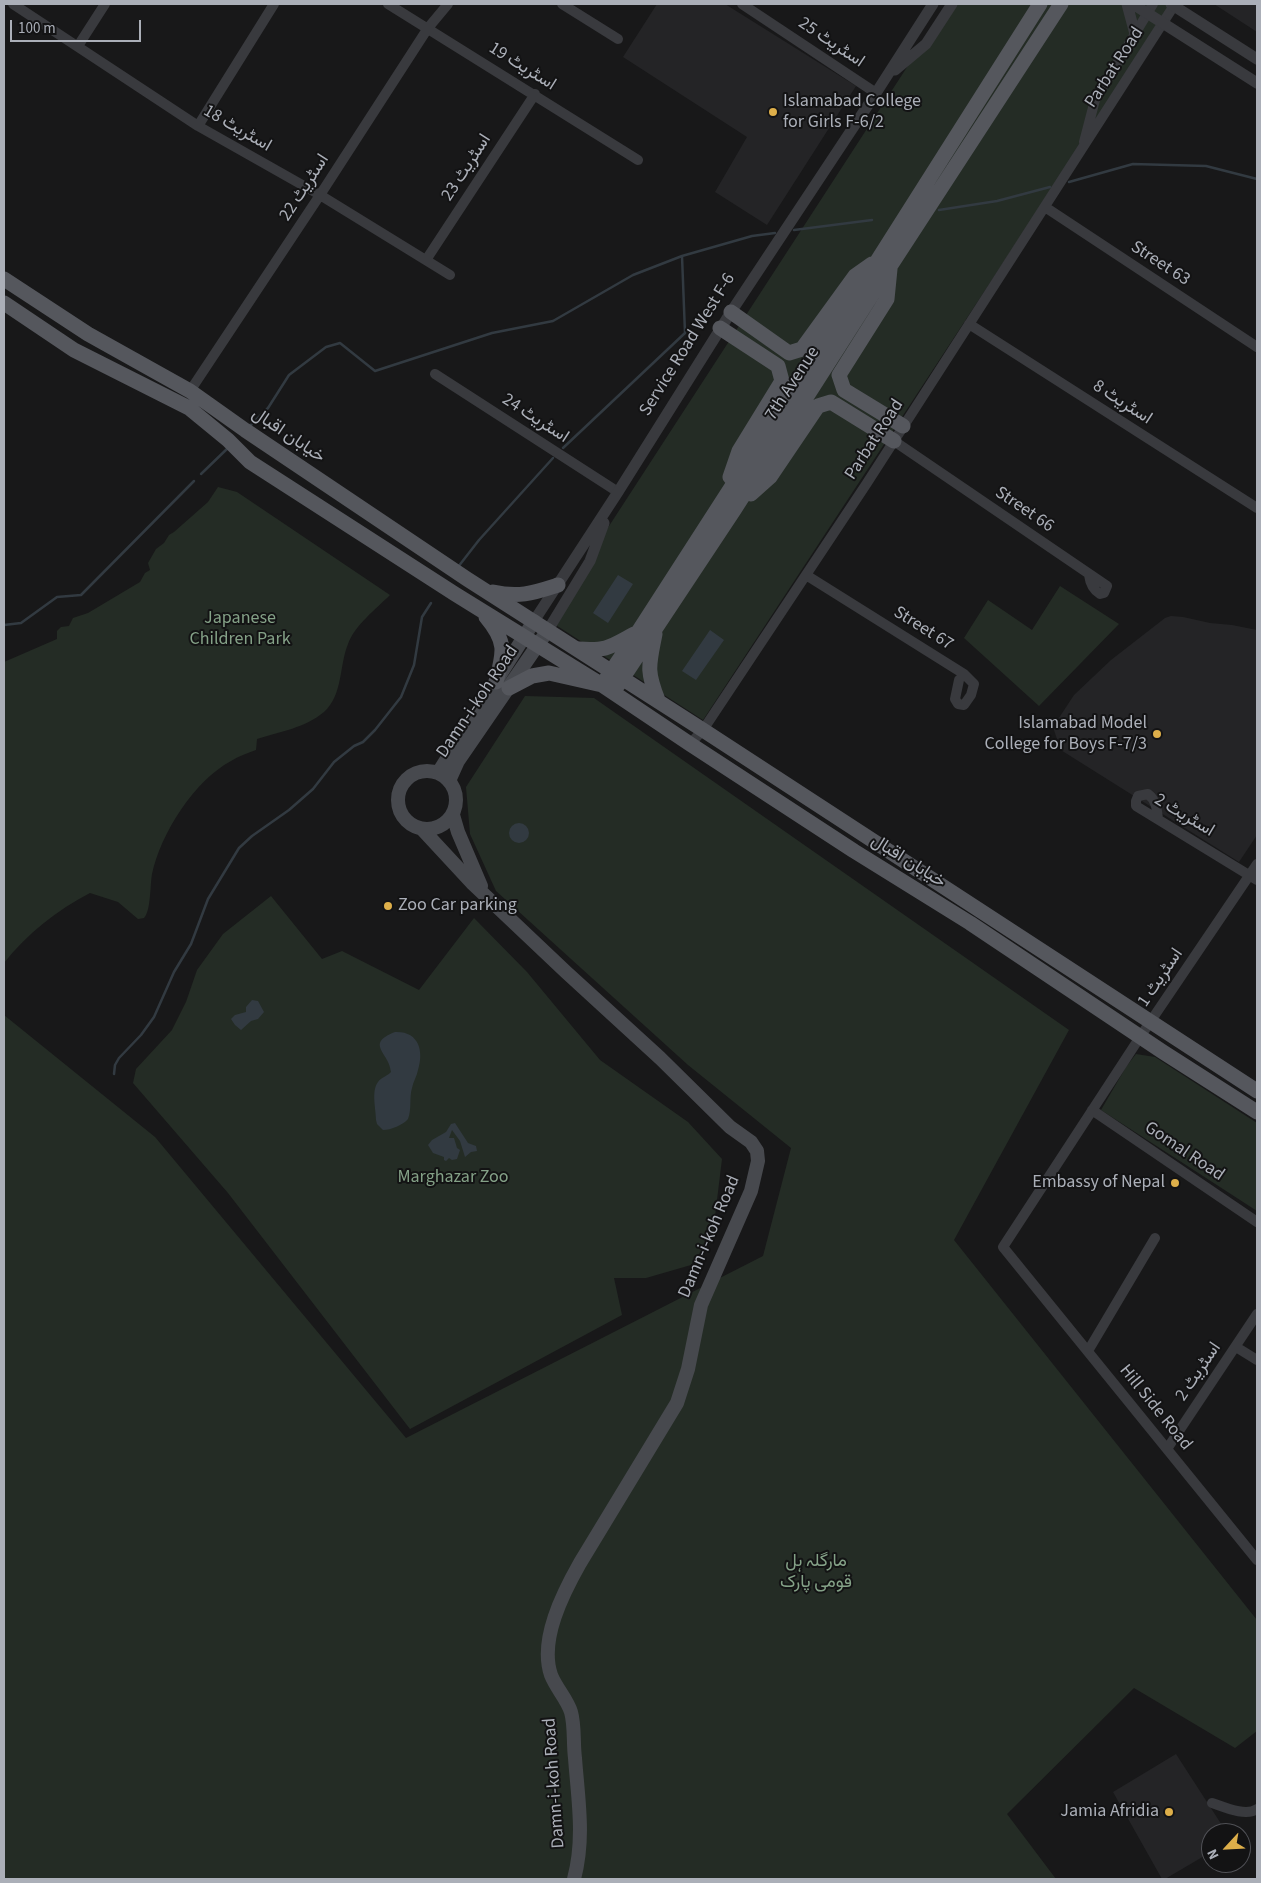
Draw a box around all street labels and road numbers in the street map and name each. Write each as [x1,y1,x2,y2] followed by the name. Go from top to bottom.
[794,13,868,73] street label: اسٹریٹ 25
[1081,24,1149,112] street label: Parbat Road
[484,38,560,96] street label: اسٹریٹ 19
[199,101,275,157] street label: اسٹریٹ 18
[437,131,497,205] street label: اسٹریٹ 23
[275,151,335,225] street label: اسٹریٹ 22
[1126,237,1194,291] street label: Street 63
[635,270,741,420] street label: Service Road West F-6
[761,343,825,425] street label: 7th Avenue
[1088,376,1156,430] street label: اسٹریٹ 8
[498,389,572,449] street label: اسٹریٹ 24
[841,396,909,484] street label: Parbat Road
[247,404,329,468] street label: خیابان اقبال
[990,482,1058,538] street label: Street 66
[889,602,957,656] street label: Street 67
[432,642,524,762] street label: Damn-i-koh Road
[1150,790,1218,842] street label: اسٹریٹ 2
[867,831,949,893] street label: خیابان اقبال
[1134,944,1188,1012] street label: اسٹریٹ 1
[1140,1117,1228,1187] street label: Gomal Road
[674,1173,746,1301] street label: Damn-i-koh Road
[1172,1338,1226,1406] street label: اسٹریٹ 2
[1114,1361,1196,1455] street label: Hill Side Road
[540,1717,570,1849] street label: Damn-i-koh Road

